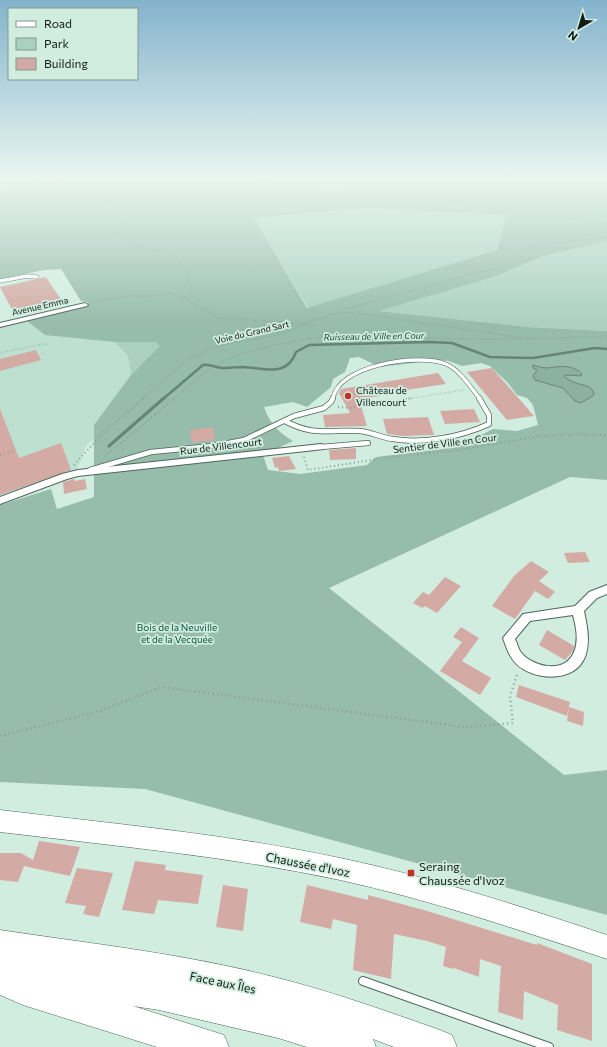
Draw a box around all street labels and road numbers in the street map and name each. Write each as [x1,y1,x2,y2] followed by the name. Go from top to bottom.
[11,294,70,318] street label: Avenue Emma
[214,318,290,346] street label: Voie du Grand Sart
[392,431,498,455] street label: Sentier de Ville en Cour
[179,435,263,457] street label: Rue de Villencourt
[265,849,351,879] street label: Chaussée d'Ivoz
[189,968,257,996] street label: Face aux Îles

